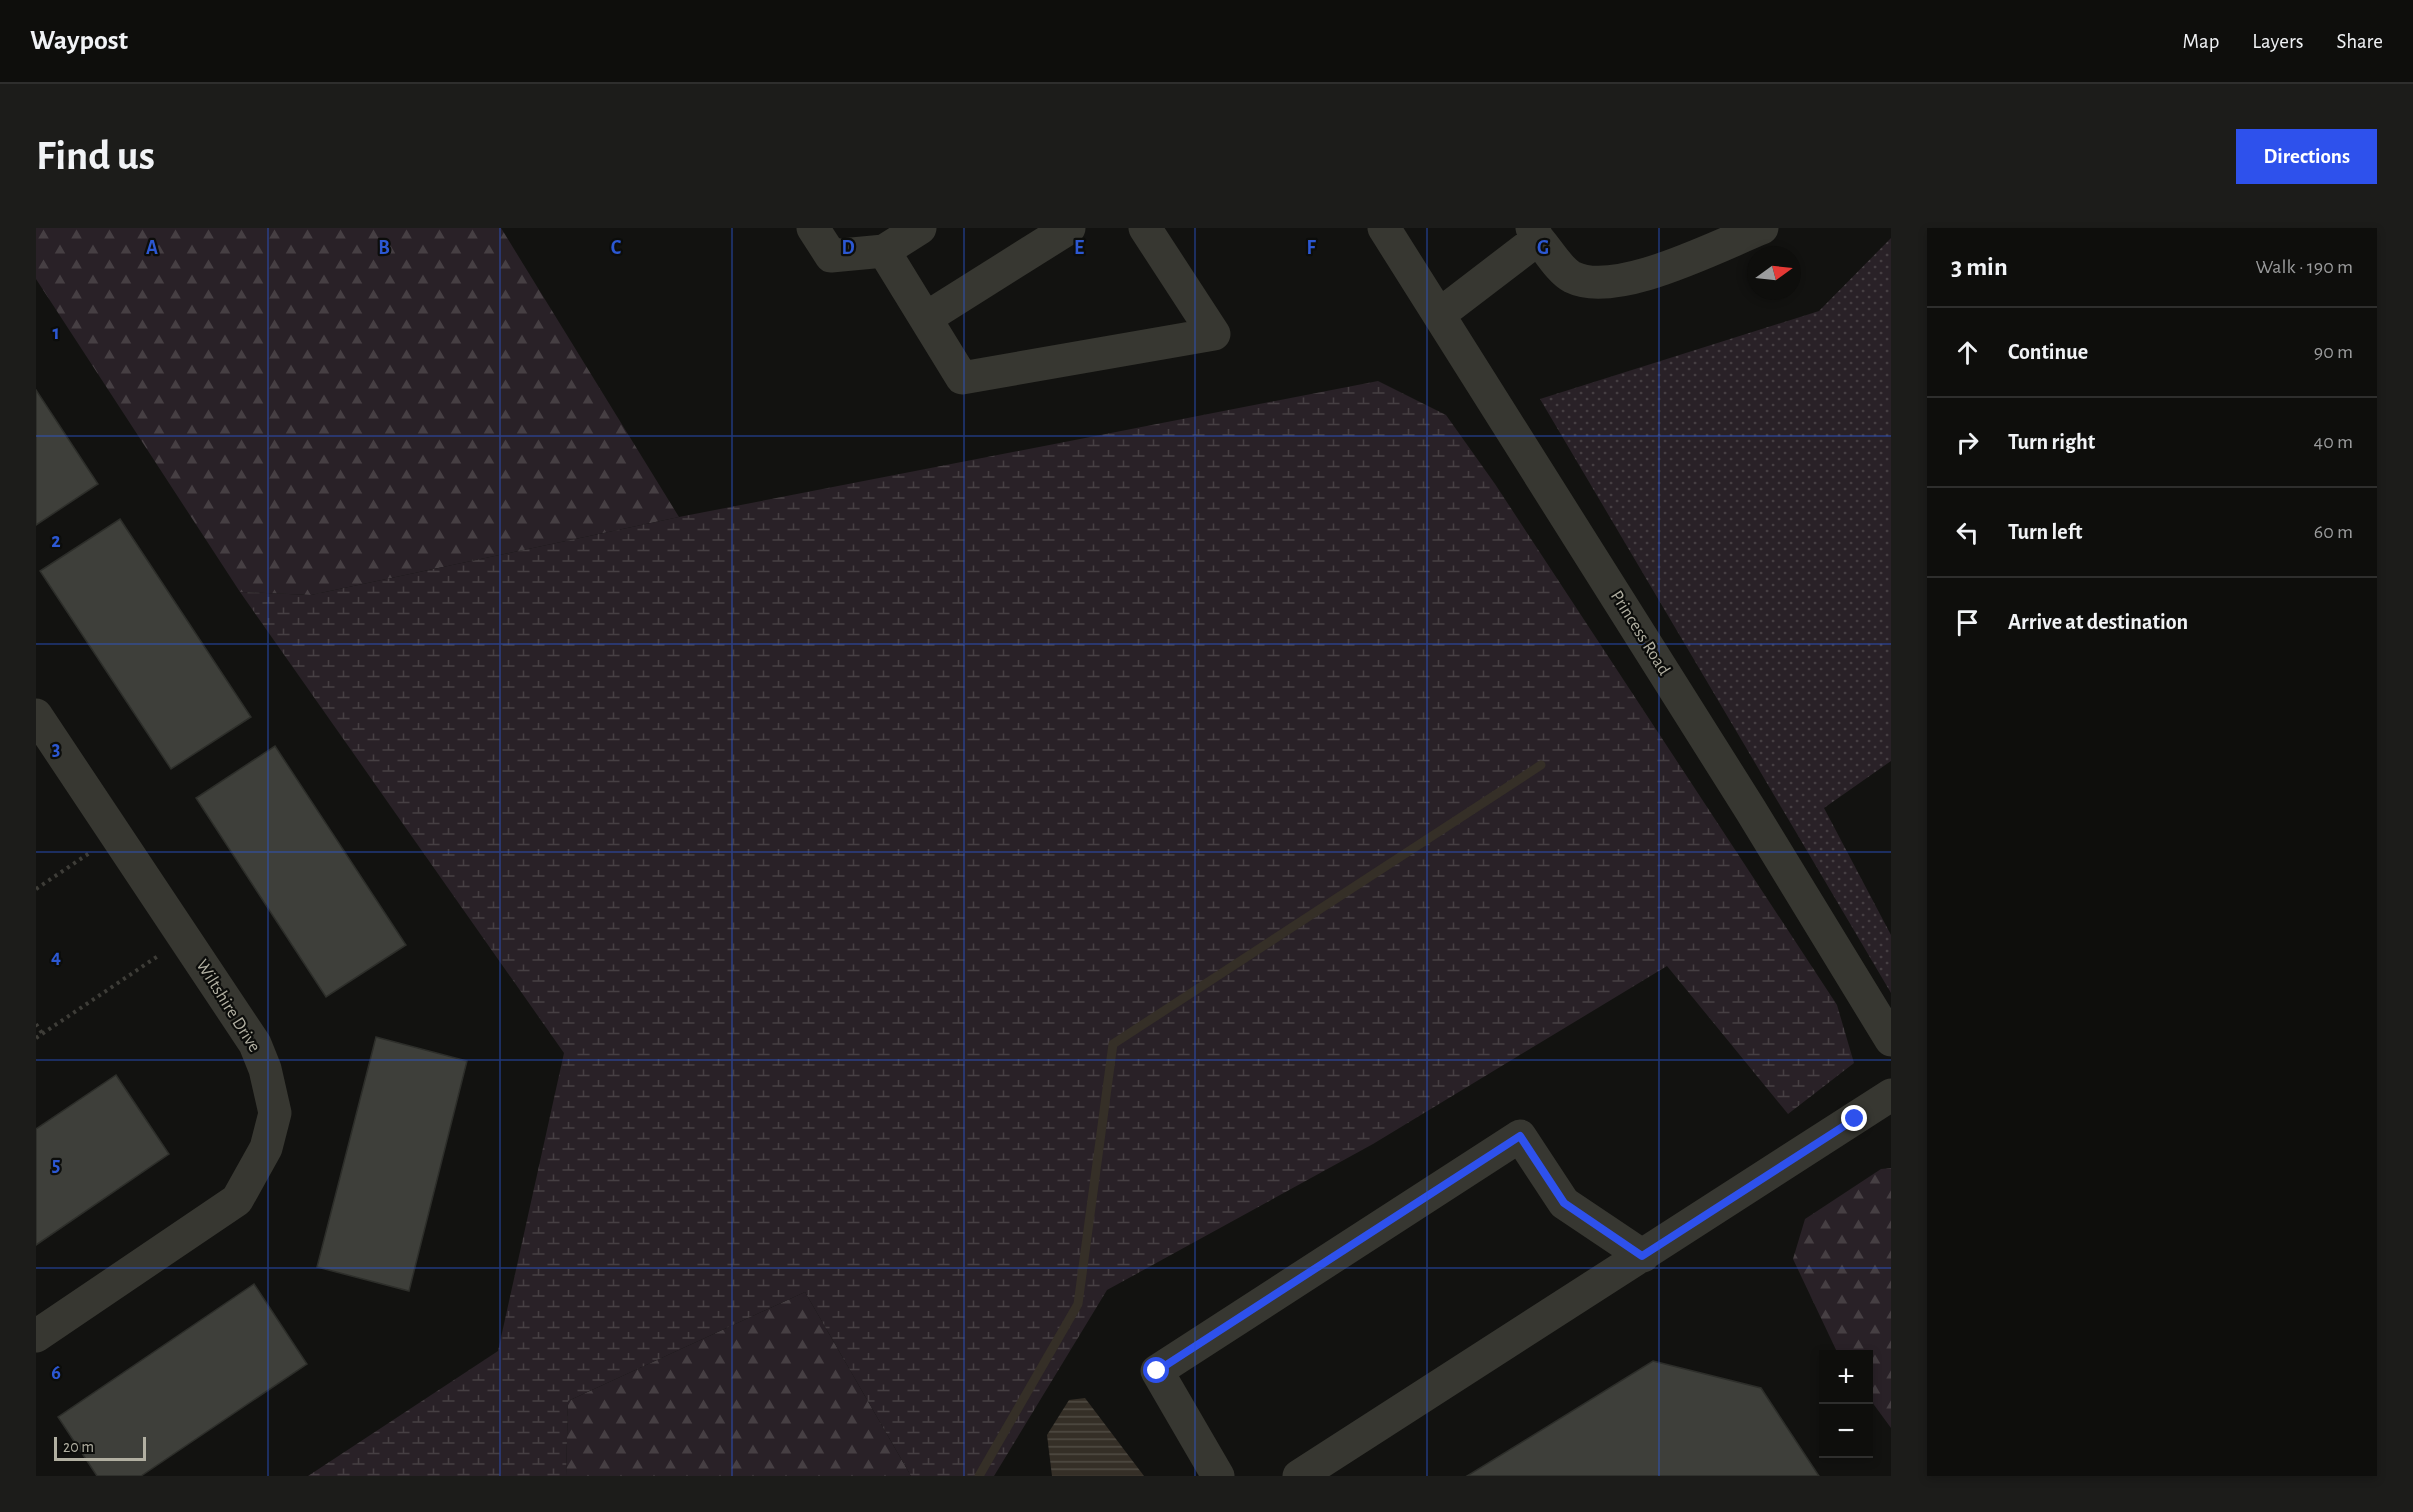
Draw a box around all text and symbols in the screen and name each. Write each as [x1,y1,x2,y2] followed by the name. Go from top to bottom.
[30,27,128,55] text: Waypost
[2183,31,2219,52] text: Map
[2252,31,2303,52] text: Layers
[2336,31,2383,52] text: Share
[2236,129,2377,184] button: Directions
[36,135,155,177] text: Find us
[146,238,158,258] text: A
[378,238,390,258] text: B
[611,238,622,258] text: C
[841,238,855,258] text: D
[1074,238,1084,258] text: E
[1306,238,1316,258] text: F
[1537,238,1549,258] text: G
[1747,246,1801,300] north arrow
[1951,254,2008,280] text: 3 min
[2256,257,2353,277] text: Walk · 190 m
[52,323,60,343] text: 1
[1951,336,1984,369] icon: ahead
[2008,341,2088,363] text: Continue
[2314,342,2353,362] text: 90 m
[1951,426,1984,459] icon: right
[2008,431,2095,453] text: Turn right
[2314,432,2353,452] text: 40 m
[1951,516,1984,549] icon: left
[2008,521,2082,543] text: Turn left
[2314,522,2353,542] text: 60 m
[51,531,61,551] text: 2
[1607,588,1673,678] street label: Princess Road
[1951,606,1984,639] icon: arrive
[2008,611,2188,633] text: Arrive at destination
[52,739,60,759] text: 3
[51,947,61,967] text: 4
[192,956,264,1056] street label: Wiltshire Drive
[1841,1105,1867,1131] route end
[52,1155,60,1175] text: 5
[1819,1350,1873,1458] map controls
[1819,1350,1873,1404] button: +
[1143,1357,1169,1383] route start
[51,1363,61,1383] text: 6
[1819,1404,1873,1458] button: −
[54,1434,146,1462] scale bar
[63,1439,94,1455] text: 20 m

